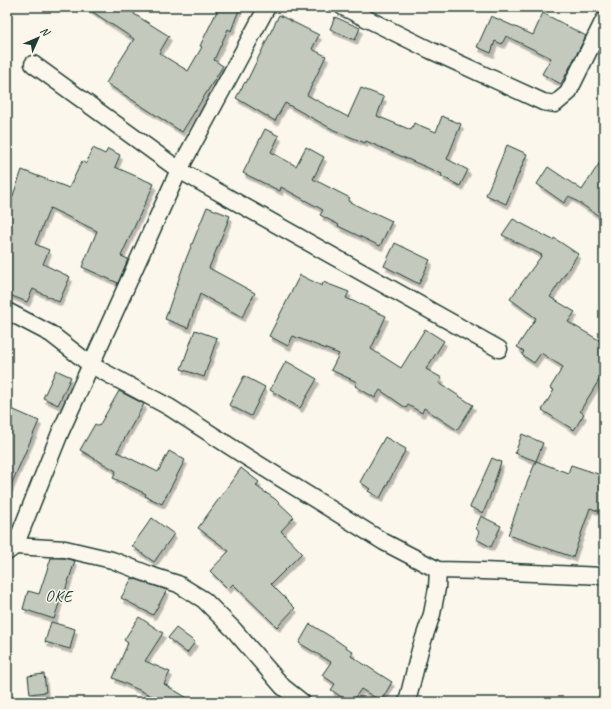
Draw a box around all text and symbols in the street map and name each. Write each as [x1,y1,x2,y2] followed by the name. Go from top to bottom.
[18,18,58,58] north arrow
[38,24,54,40] text: N
[45,586,74,606] district label: OKE

